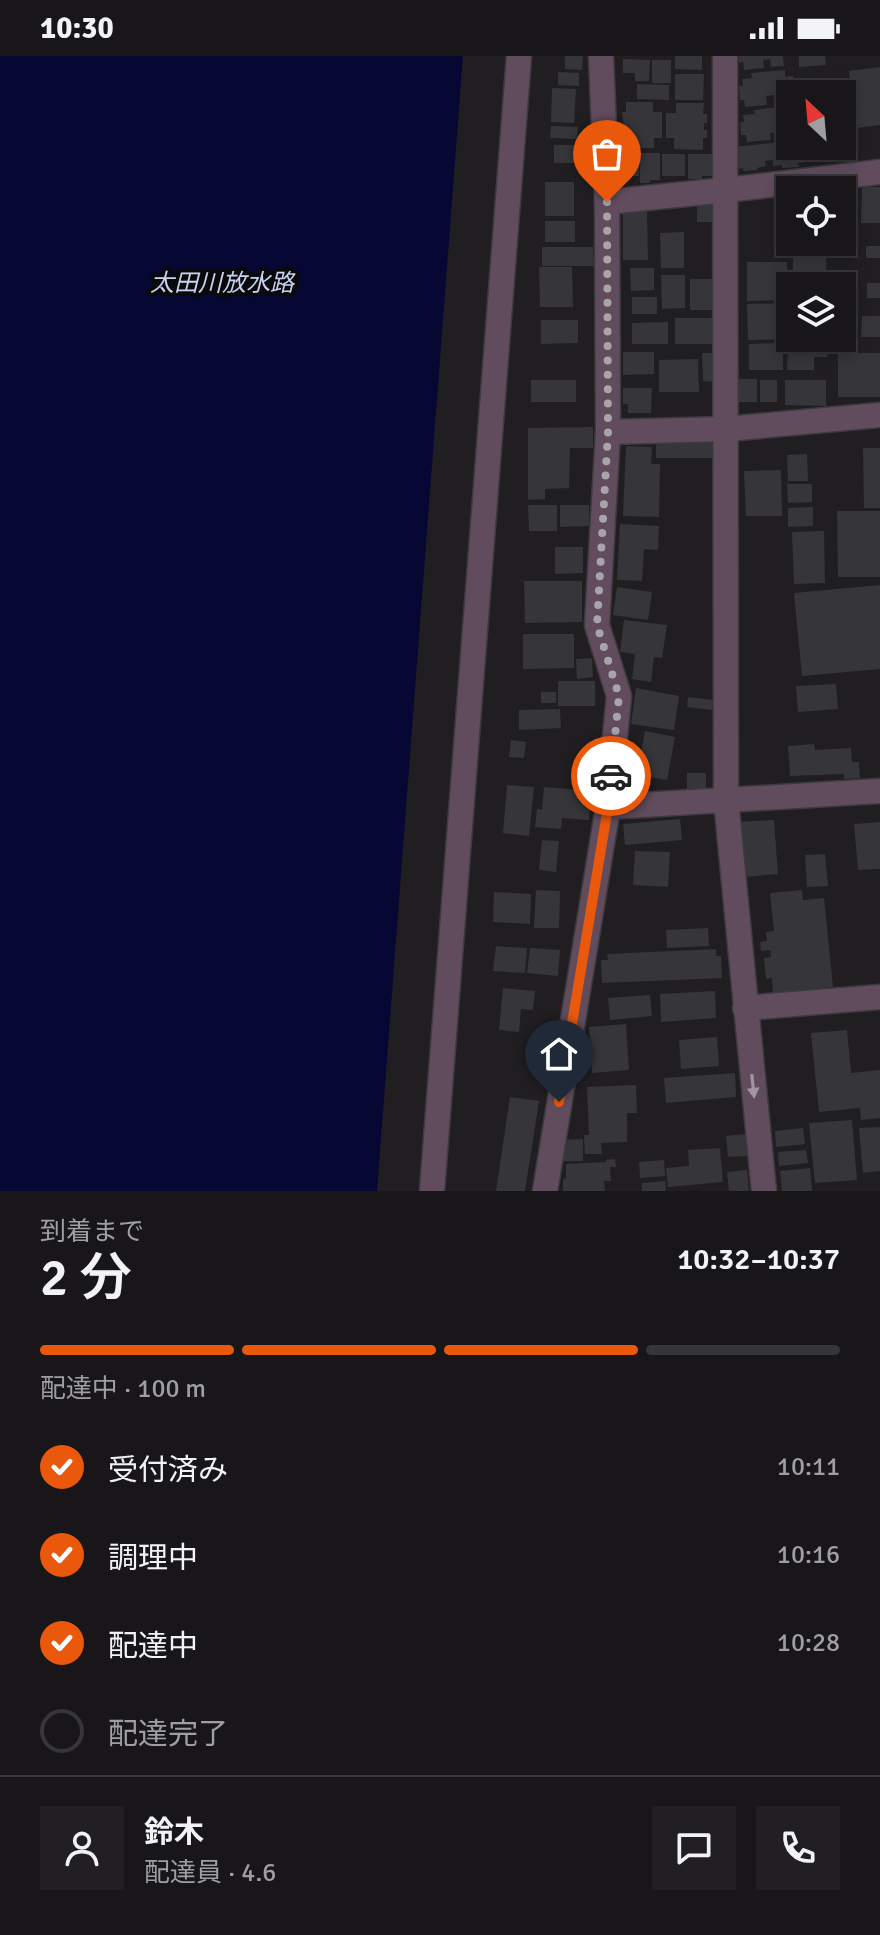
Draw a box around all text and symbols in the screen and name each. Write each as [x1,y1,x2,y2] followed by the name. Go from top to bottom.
[40,10,114,47] text: 10:30
[776,80,856,160] north arrow
[776,80,856,352] map controls
[573,120,641,202] pin
[585,132,629,176] icon: bag
[776,176,856,256] button: locate
[150,268,296,298] water label: 太田川放水路
[776,272,856,352] button: layers
[571,736,651,816] courier
[589,754,633,798] icon: car
[525,1020,593,1102] pin
[537,1032,581,1076] icon: home
[747,1073,760,1098] one-way arrow
[40,1216,144,1248] text: 到着まで
[677,1241,840,1278] text: 10:32–10:37
[40,1246,132,1310] text: 2 分
[40,1373,206,1405] text: 配達中 · 100 m
[40,1445,84,1489] icon: check
[777,1451,840,1483] text: 10:11
[108,1452,228,1489] text: 受付済み
[40,1533,84,1577] icon: check
[777,1539,840,1571] text: 10:16
[108,1540,198,1577] text: 調理中
[40,1621,84,1665] icon: check
[777,1627,840,1659] text: 10:28
[108,1628,198,1665] text: 配達中
[108,1716,228,1753] text: 配達完了
[40,1806,124,1890] button: person
[652,1806,736,1890] button: chat
[756,1806,840,1890] button: phone
[144,1814,204,1851] text: 鈴木
[144,1857,276,1889] text: 配達員 · 4.6

